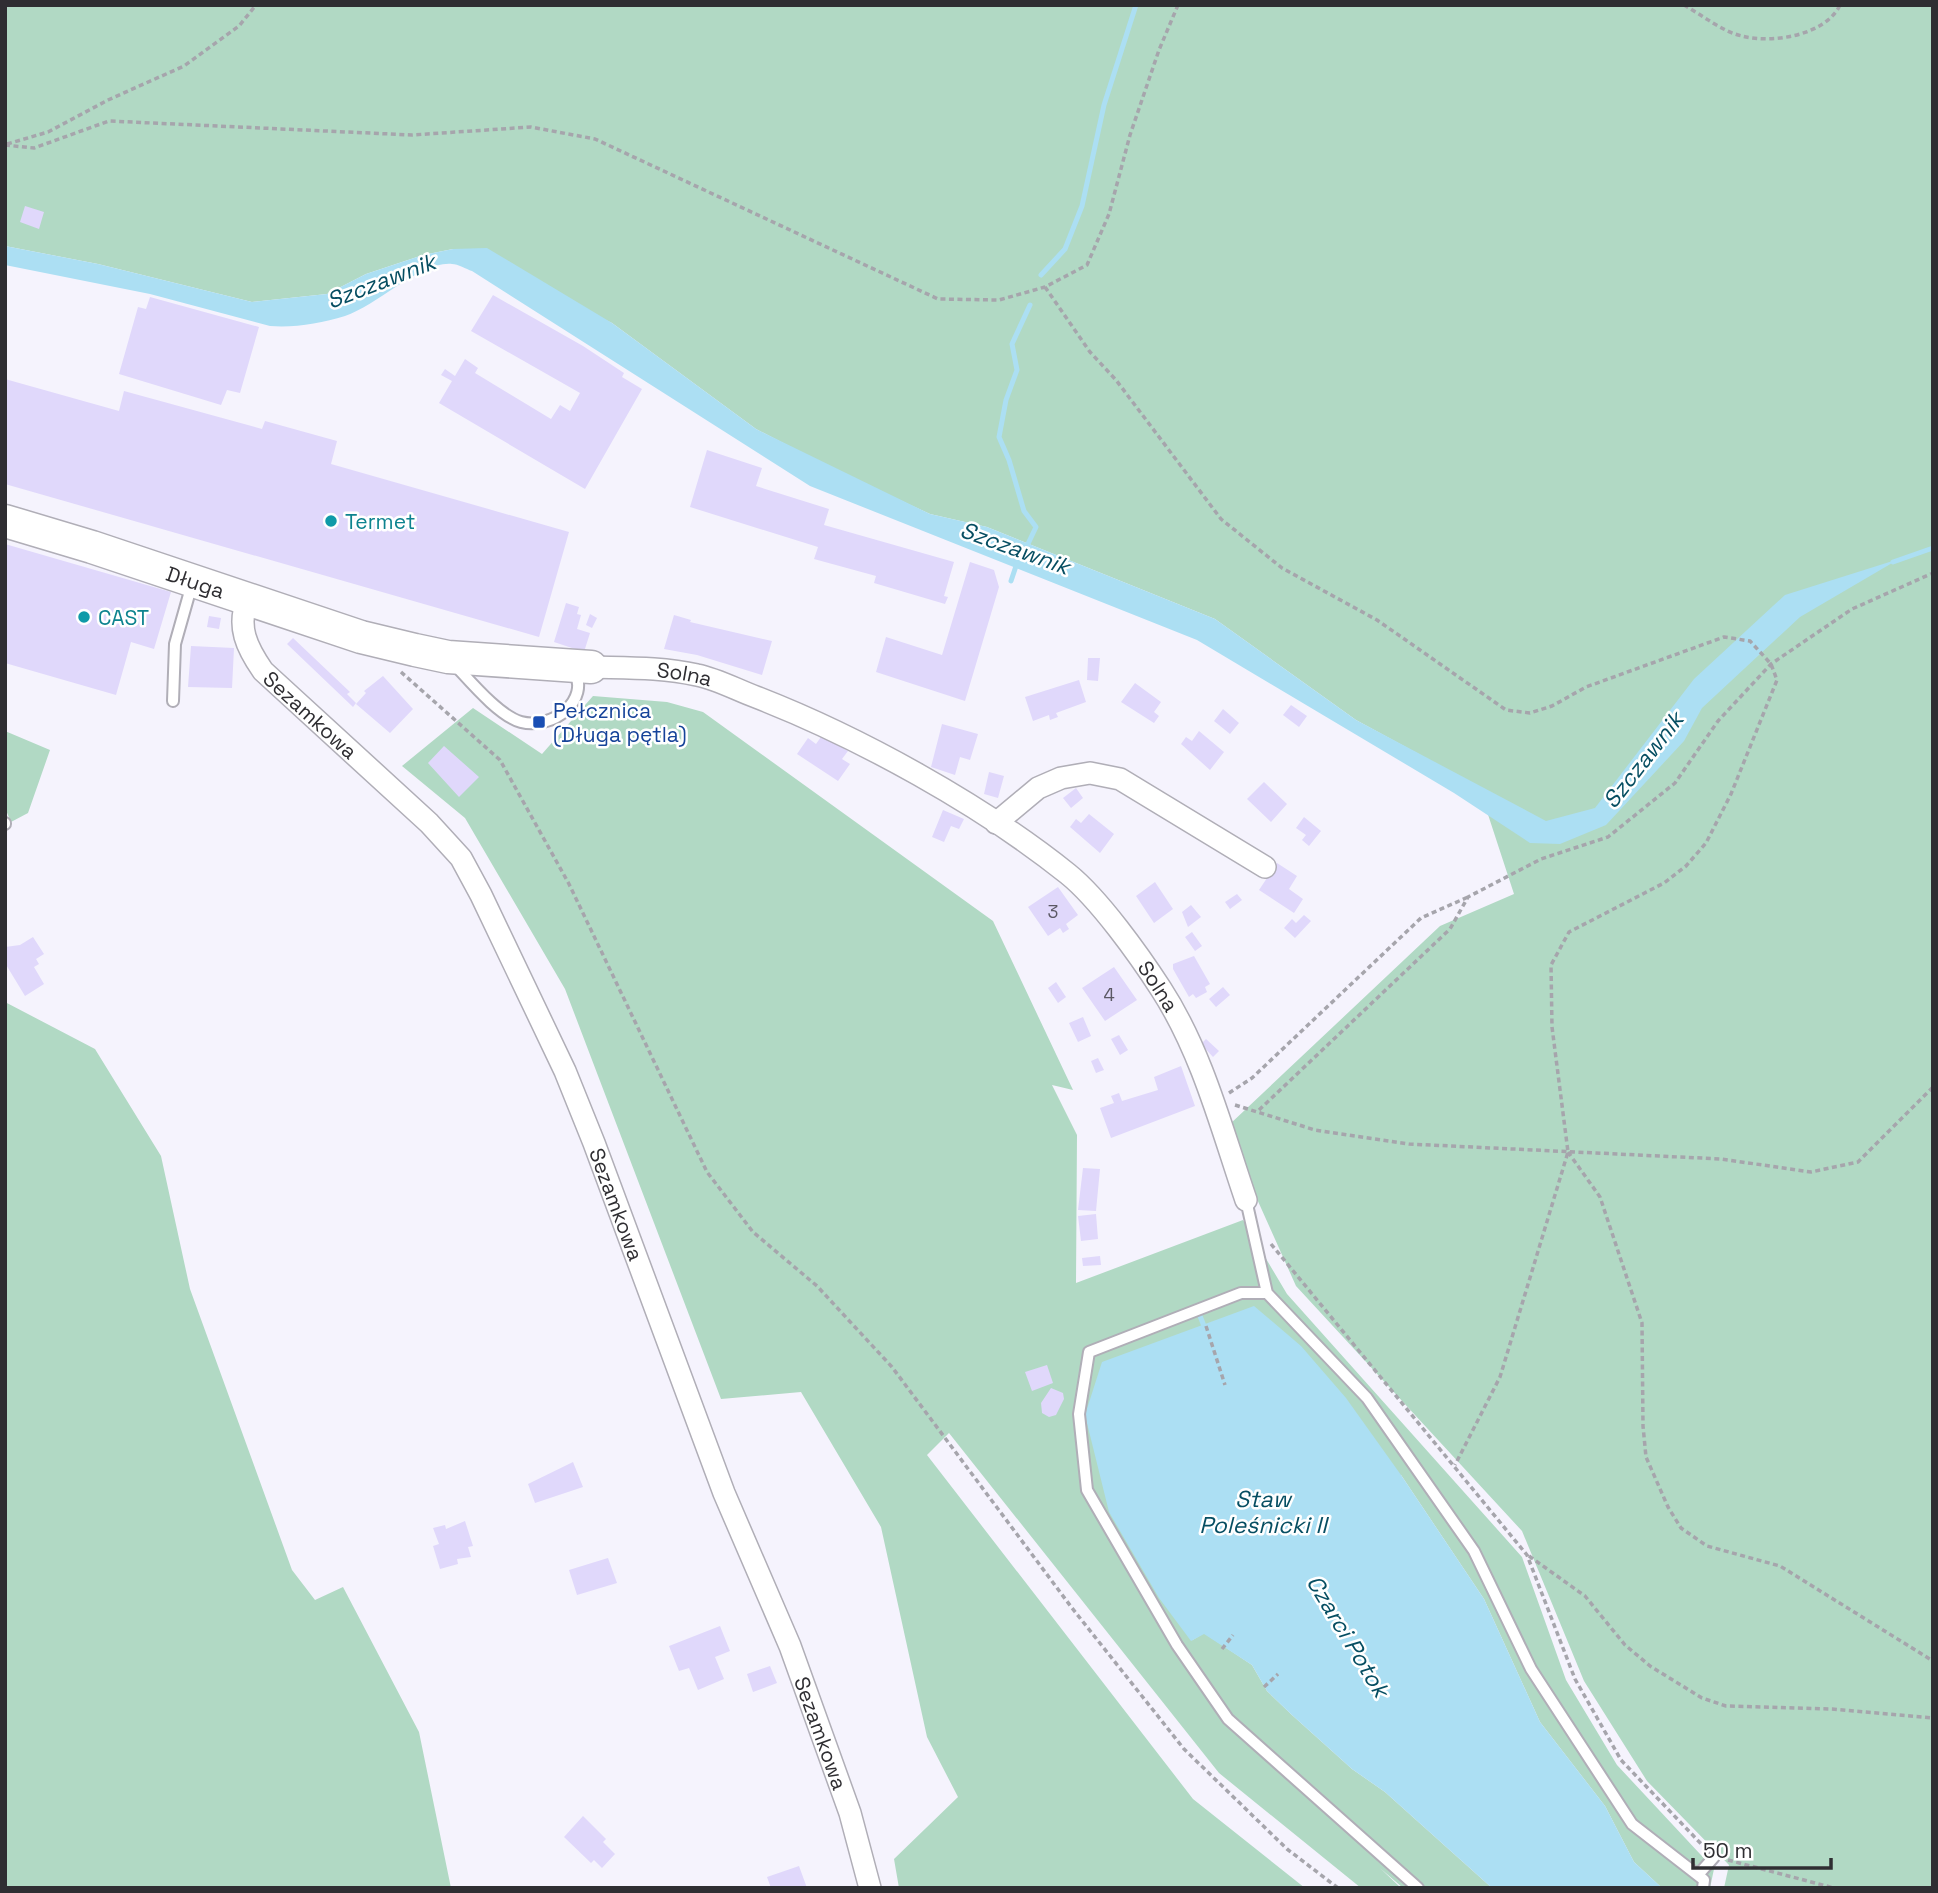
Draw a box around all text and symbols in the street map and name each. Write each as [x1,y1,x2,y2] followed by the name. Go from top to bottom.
[322,246,442,316] water label: Szczawnik
[345,508,415,535] place label: Termet
[323,513,339,529] marker: Termet
[956,514,1076,583] water label: Szczawnik
[163,559,228,604] street label: Długa
[98,604,149,631] place label: CAST
[76,609,92,625] marker: CAST
[656,656,716,692] street label: Solna
[258,665,363,764] street label: Sezamkowa
[553,697,687,748] place label: Pełcznica (Długa pętla)
[1596,704,1692,814] water label: Szczawnik
[531,714,547,730] marker: Pełcznica (Długa pętla)
[1048,900,1058,923] house number: 3
[1132,955,1185,1016] street label: Solna
[1103,983,1115,1006] house number: 4
[584,1144,650,1264] street label: Sezamkowa
[1199,1484,1329,1540] water label: Staw Poleśnicki II
[1300,1569,1398,1705] water label: Czarci Potok
[789,1673,854,1793] street label: Sezamkowa
[1693,1826,1831,1870] scale bar
[1703,1837,1753,1864] text: 50 m

